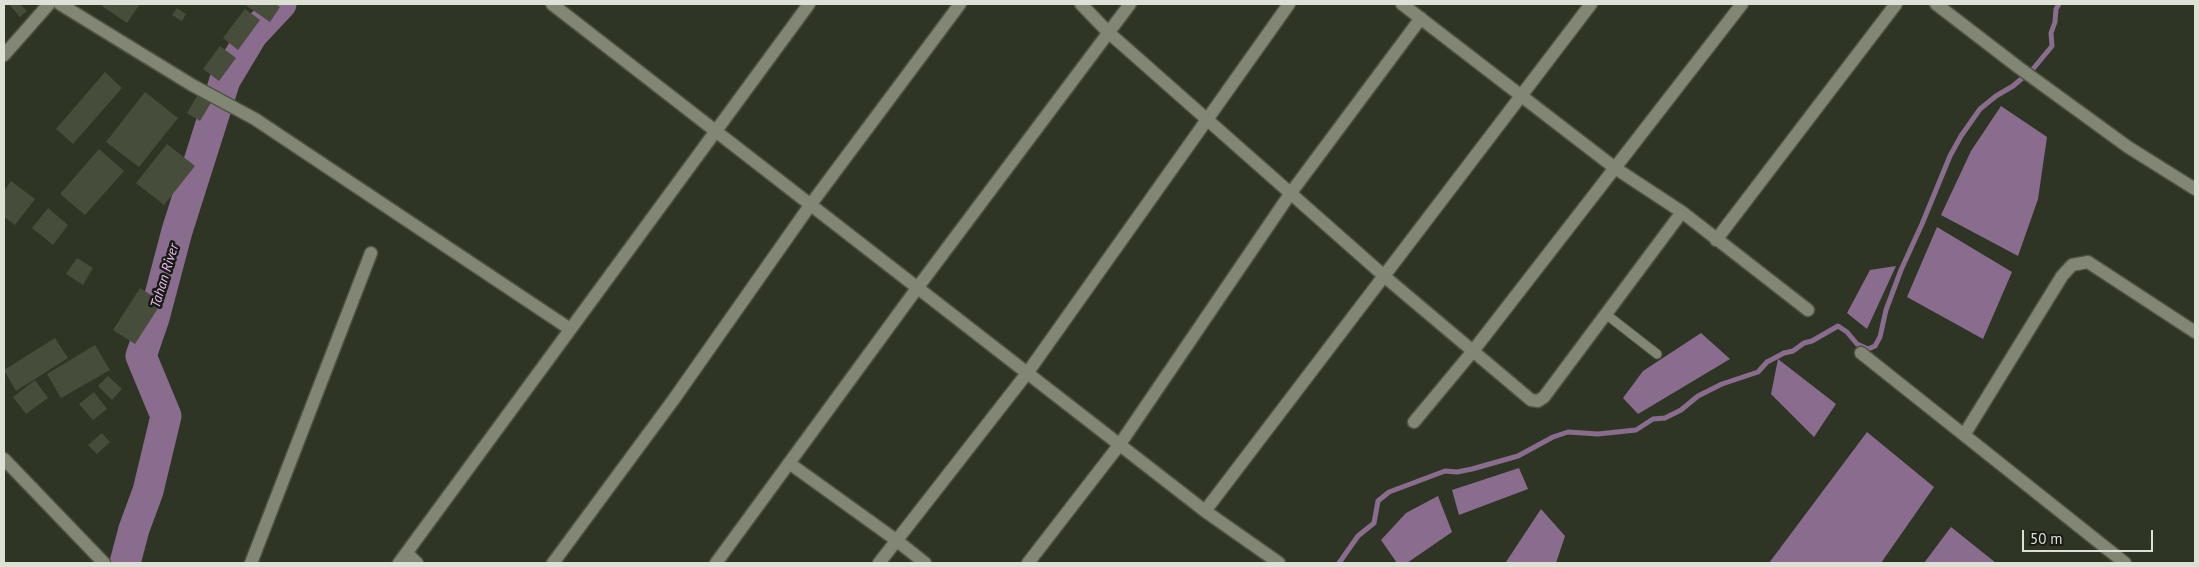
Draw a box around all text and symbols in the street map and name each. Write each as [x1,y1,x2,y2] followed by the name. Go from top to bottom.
[147,242,183,310] water label: Tahan River
[2024,520,2155,552] scale bar
[2030,529,2063,548] text: 50 m

